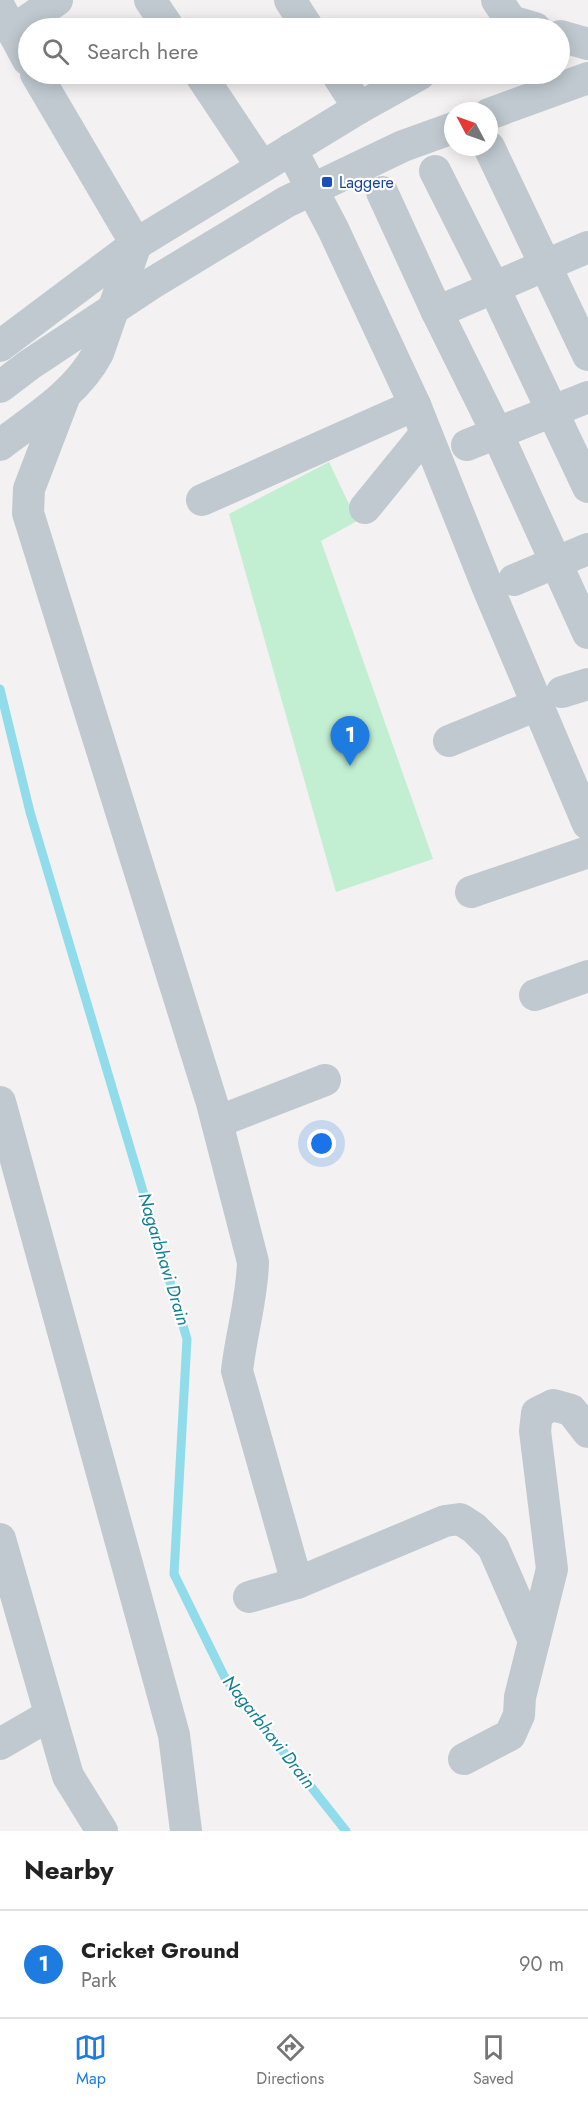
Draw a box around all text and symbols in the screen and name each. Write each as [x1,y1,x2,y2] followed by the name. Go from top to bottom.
[18,18,570,84] search box
[39,35,72,68] icon: search
[87,35,198,67] text: Search here
[444,102,498,156] north arrow
[339,171,394,194] place label: Laggere
[320,175,334,189] marker: Laggere
[330,716,370,766] pin: 1
[307,1129,336,1158] your location
[131,1189,197,1329] water label: Nagarbhavi Drain
[216,1670,322,1794] water label: Nagarbhavi Drain
[24,1851,113,1889] text: Nearby
[81,1934,239,1966] text: Cricket Ground
[38,1950,49,1979] text: 1
[519,1950,564,1979] text: 90 m
[81,1966,117,1995] text: Park
[74,2031,107,2090] tab: Map
[256,2031,324,2090] tab: Directions
[473,2031,514,2090] tab: Saved

